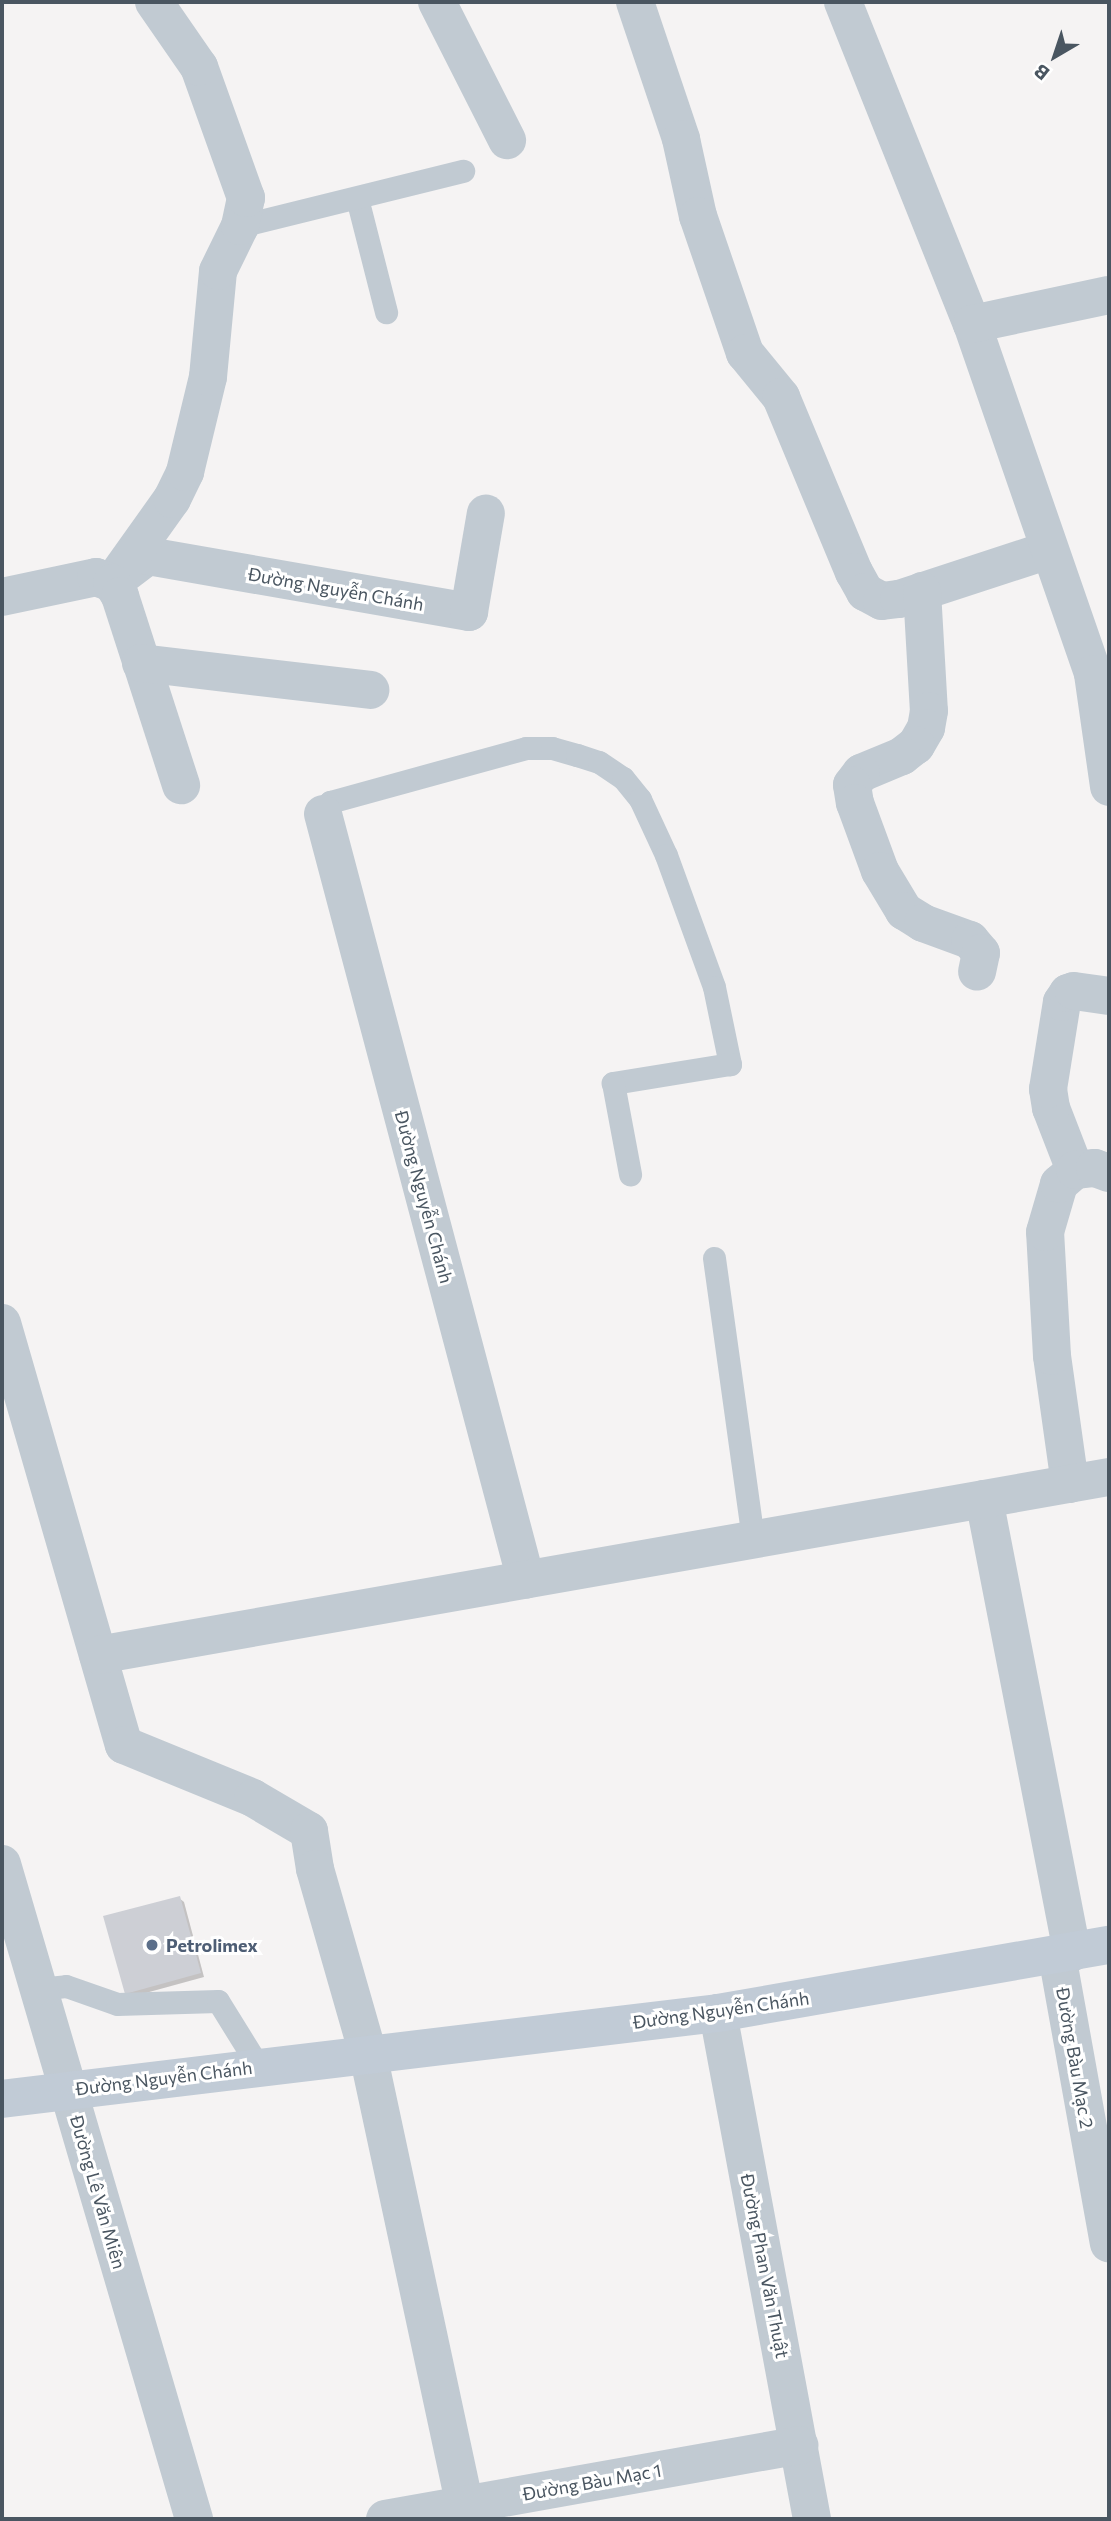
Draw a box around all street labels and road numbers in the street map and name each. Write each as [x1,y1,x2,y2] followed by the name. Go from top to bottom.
[247,563,425,615] street label: Đường Nguyễn Chánh
[391,1108,457,1286] street label: Đường Nguyễn Chánh
[1052,1986,1098,2130] street label: Đường Bàu Mạc 2
[631,1987,811,2033] street label: Đường Nguyễn Chánh
[74,2056,254,2100] street label: Đường Nguyễn Chánh
[66,2113,130,2271] street label: Đường Lê Văn Miên
[737,2172,793,2360] street label: Đường Phan Văn Thuật
[521,2459,663,2505] street label: Đường Bàu Mạc 1

